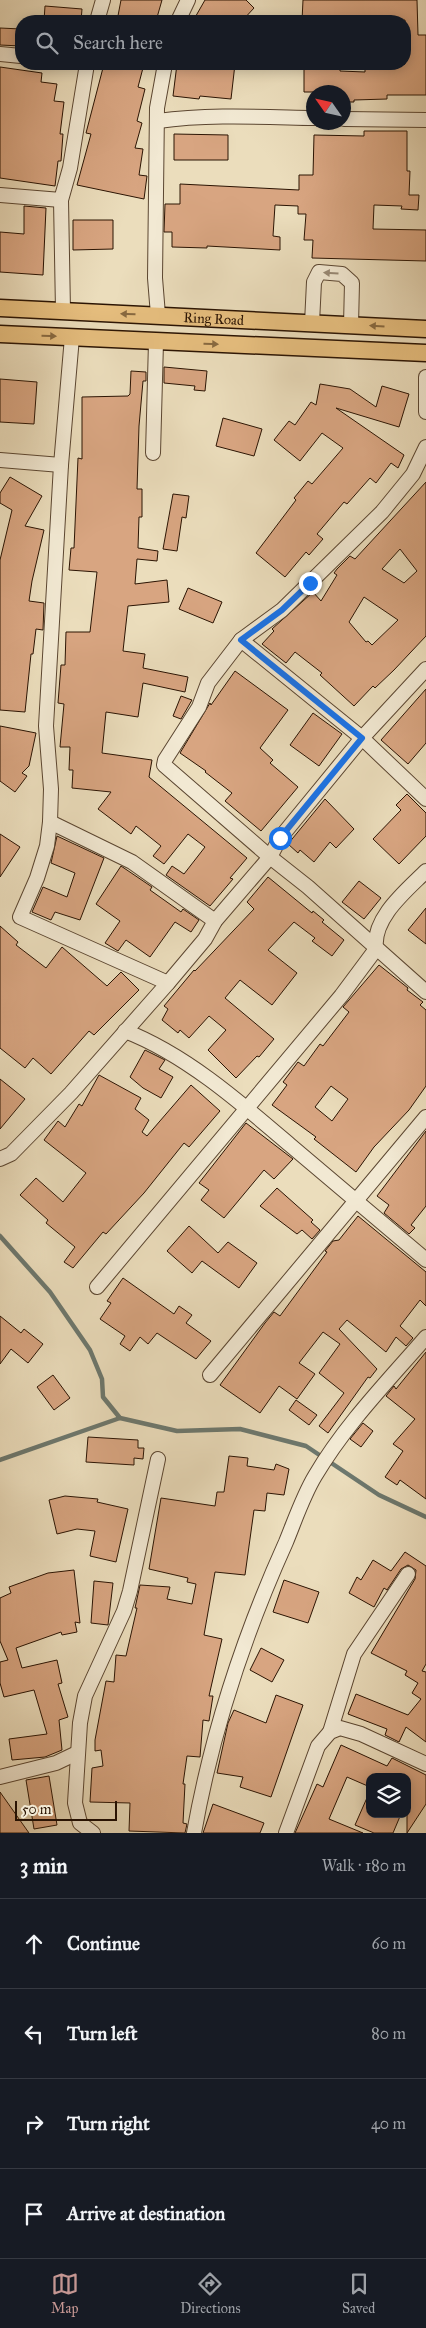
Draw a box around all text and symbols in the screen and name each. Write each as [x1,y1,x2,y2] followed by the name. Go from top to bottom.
[15,15,411,70] search box
[33,29,61,57] icon: search
[73,31,163,54] text: Search here
[306,85,351,130] north arrow
[323,268,339,276] one-way arrow
[119,309,135,317] one-way arrow
[183,309,244,329] street label: Ring Road
[369,322,385,330] one-way arrow
[41,333,57,341] one-way arrow
[203,341,219,349] one-way arrow
[299,572,322,595] route end
[269,827,292,850] route start
[366,1773,411,1818] map controls
[366,1773,411,1818] button: layers
[15,1798,118,1821] scale bar
[22,1801,51,1818] text: 50 m
[20,1853,68,1879] text: 3 min
[322,1856,406,1875] text: Walk · 180 m
[20,1930,48,1958] icon: ahead
[67,1932,140,1955] text: Continue
[372,1934,406,1953] text: 60 m
[20,2020,48,2048] icon: left
[67,2022,137,2045] text: Turn left
[371,2024,406,2043] text: 80 m
[20,2110,48,2138] icon: right
[67,2112,150,2135] text: Turn right
[371,2114,406,2133] text: 40 m
[20,2200,48,2228] icon: arrive
[67,2202,225,2225] text: Arrive at destination
[51,2270,79,2317] tab: Map
[180,2270,241,2317] tab: Directions
[342,2270,375,2317] tab: Saved

